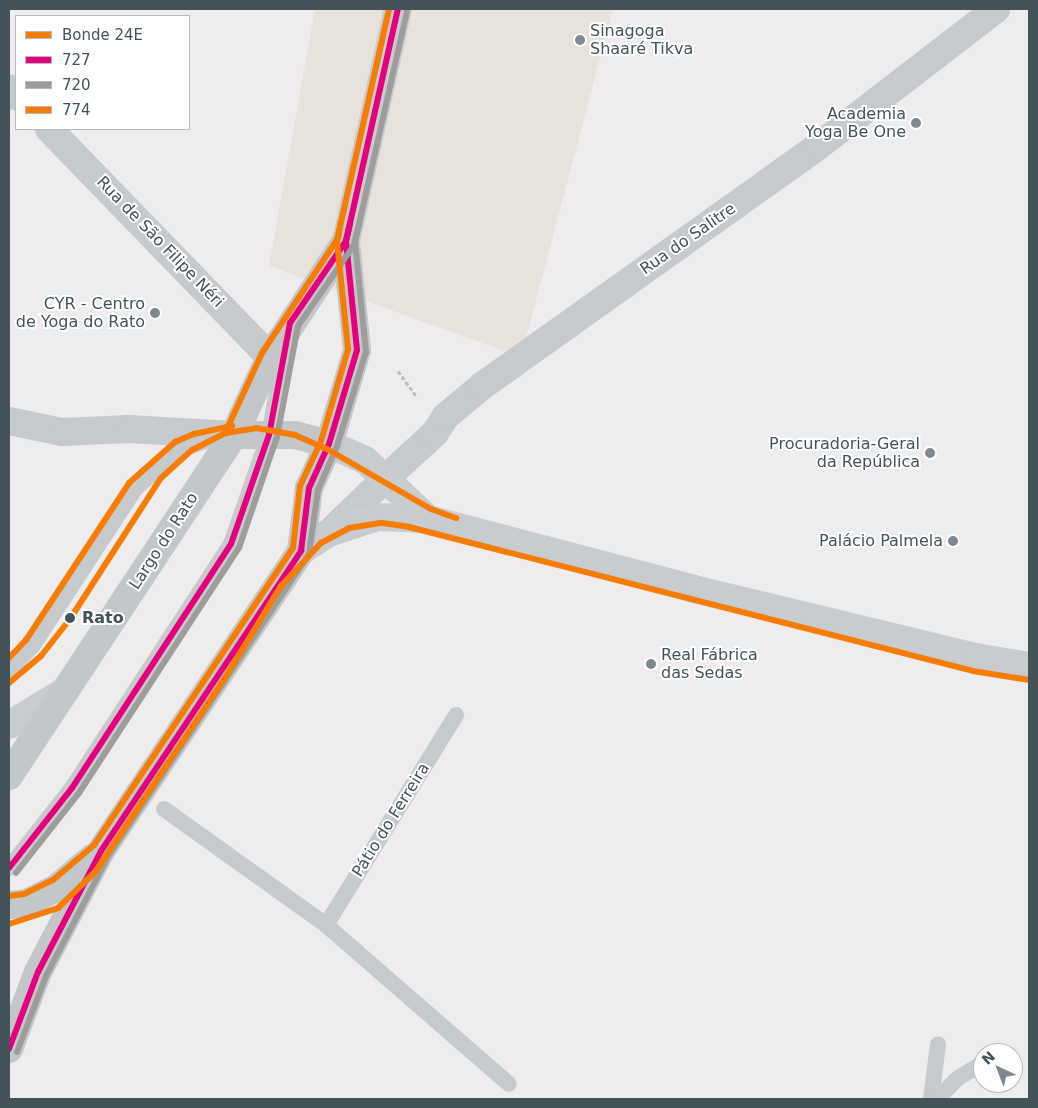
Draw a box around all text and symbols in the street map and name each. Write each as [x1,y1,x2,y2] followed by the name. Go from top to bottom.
[15,15,190,130] legend
[590,21,693,59] place label: Sinagoga Shaaré Tikva
[62,26,143,44] text: Bonde 24E
[574,34,586,46] marker: Sinagoga Shaaré Tikva
[62,51,91,69] text: 727
[62,76,91,94] text: 720
[62,101,91,119] text: 774
[805,104,906,142] place label: Academia Yoga Be One
[910,117,922,129] marker: Academia Yoga Be One
[92,173,228,311] street label: Rua de São Filipe Néri
[637,199,739,279] street label: Rua do Salitre
[16,294,145,332] place label: CYR - Centro de Yoga do Rato
[149,307,161,319] marker: CYR - Centro de Yoga do Rato
[769,434,920,472] place label: Procuradoria-Geral da República
[924,447,936,459] marker: Procuradoria-Geral da República
[126,489,202,593] street label: Largo do Rato
[819,531,943,551] place label: Palácio Palmela
[947,535,959,547] marker: Palácio Palmela
[82,608,124,628] place label: Rato
[61,609,79,627] marker: Rato
[661,645,758,683] place label: Real Fábrica das Sedas
[645,658,657,670] marker: Real Fábrica das Sedas
[348,759,434,881] street label: Pátio do Ferreira
[973,1043,1023,1093] north arrow
[979,1048,998,1068] text: N

